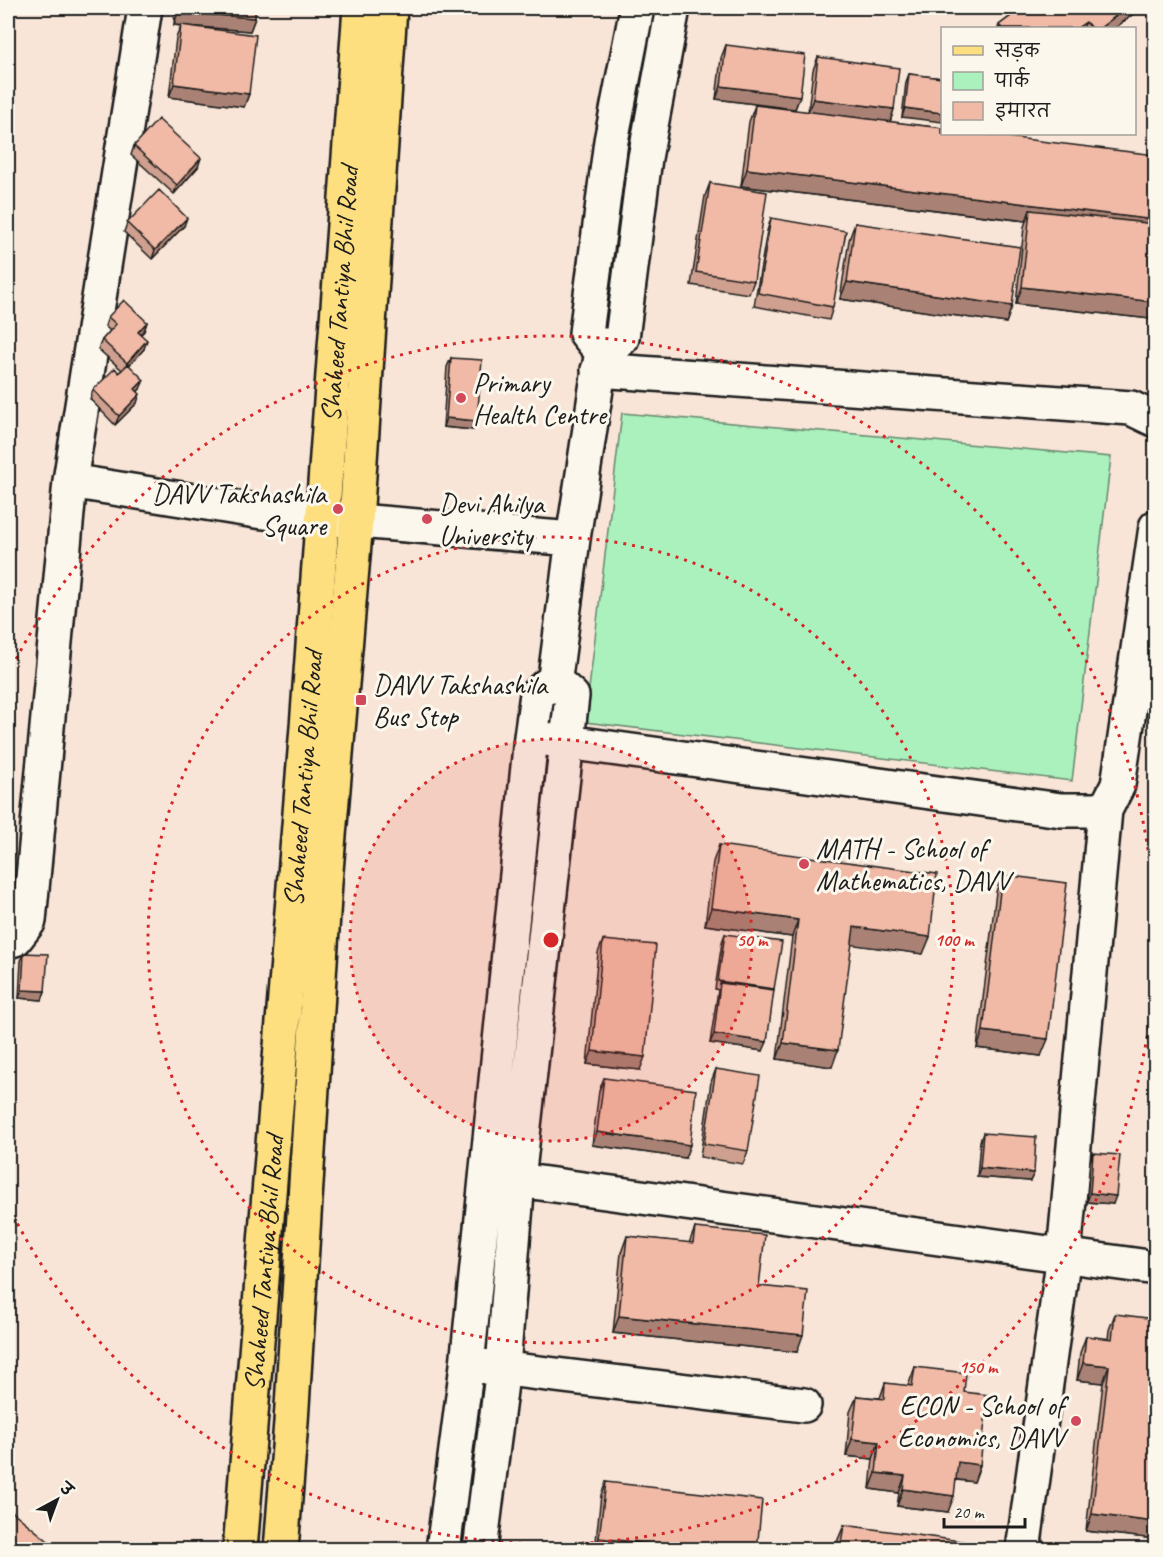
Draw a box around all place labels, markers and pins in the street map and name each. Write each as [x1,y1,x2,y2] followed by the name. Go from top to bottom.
[473,365,608,432] place label: Primary Health Centre
[454,391,468,405] marker: Primary Health Centre
[152,476,328,543] place label: DAVV Takshashila Square
[439,486,546,553] place label: Devi Ahilya University
[331,502,345,516] marker: DAVV Takshashila Square
[420,512,434,526] marker: Devi Ahilya University
[373,667,549,734] place label: DAVV Takshashila Bus Stop
[354,693,368,707] marker: DAVV Takshashila Bus Stop
[816,831,1015,898] place label: MATH - School of Mathematics, DAVV
[797,857,811,871] marker: MATH - School of Mathematics, DAVV
[541,930,561,950] centre of rings
[898,1388,1070,1455] place label: ECON - School of Economics, DAVV
[1069,1414,1083,1428] marker: ECON - School of Economics, DAVV

